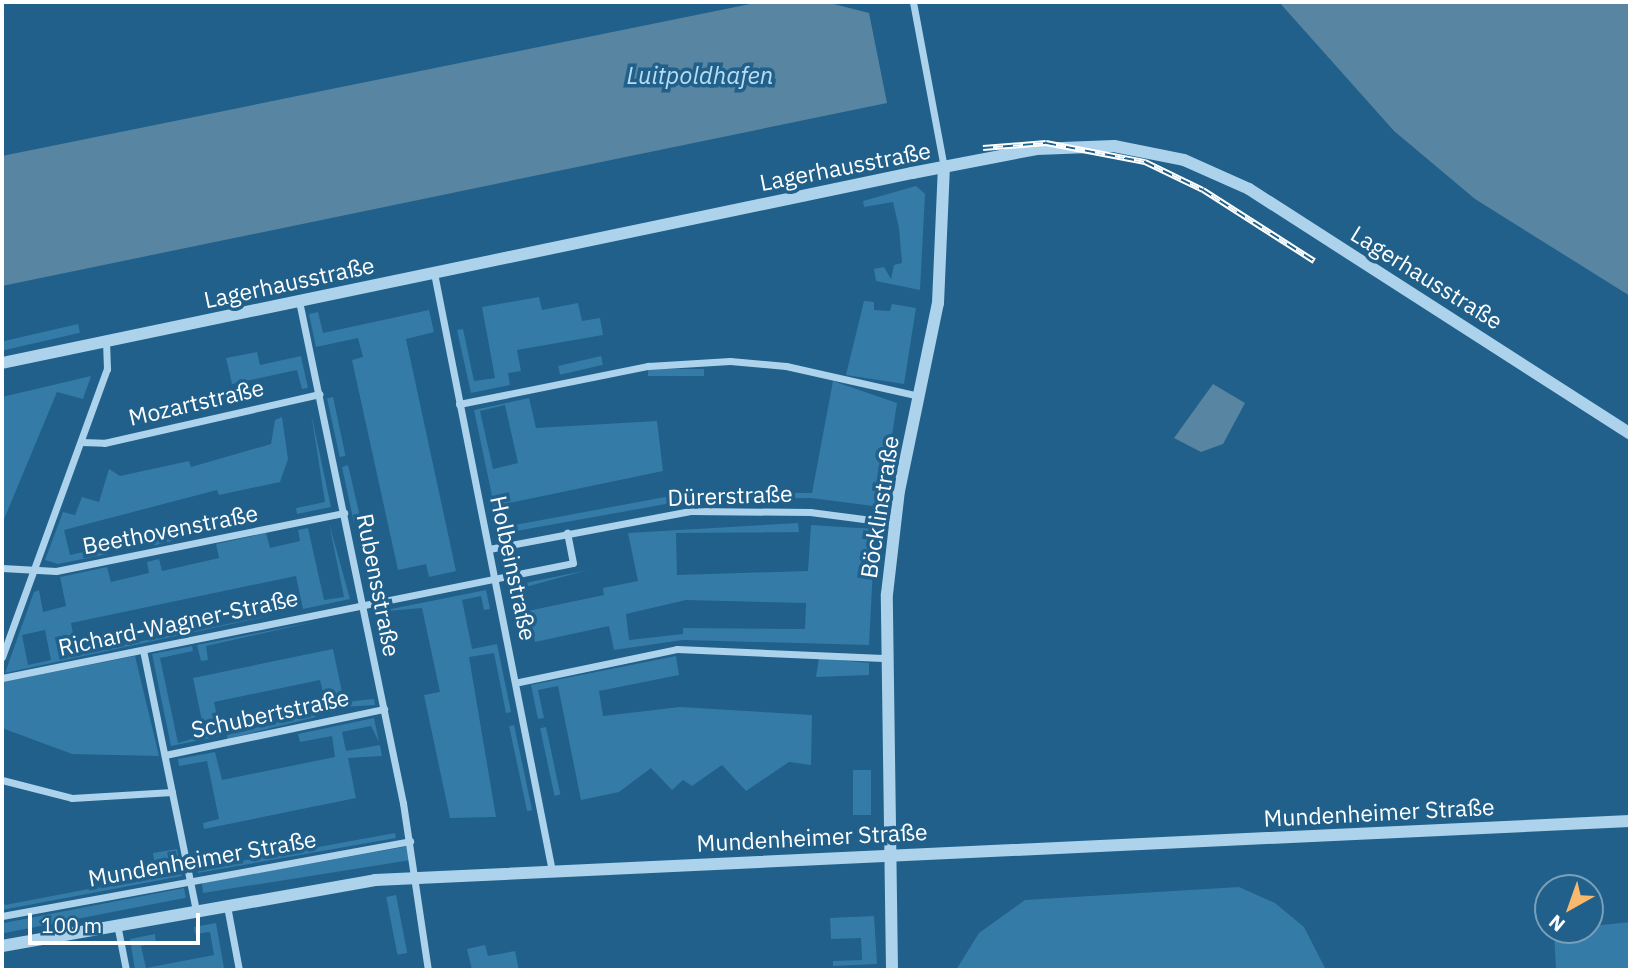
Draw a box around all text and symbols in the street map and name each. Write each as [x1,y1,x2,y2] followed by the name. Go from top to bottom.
[627,62,773,90] water label: Luitpoldhafen
[757,136,933,196] street label: Lagerhausstraße
[1346,219,1508,335] street label: Lagerhausstraße
[201,250,377,314] street label: Lagerhausstraße
[126,373,266,431] street label: Mozartstraße
[854,434,904,580] street label: Böcklinstraße
[667,479,793,511] street label: Dürerstraße
[485,493,543,643] street label: Holbeinstraße
[80,498,260,560] street label: Beethovenstraße
[352,511,406,659] street label: Rubensstraße
[56,583,300,661] street label: Richard-Wagner-Straße
[189,683,351,743] street label: Schubertstraße
[1263,792,1495,832] street label: Mundenheimer Straße
[696,817,928,857] street label: Mundenheimer Straße
[86,824,318,892] street label: Mundenheimer Straße
[1534,874,1604,944] north arrow
[32,898,203,942] scale bar
[1544,910,1570,937] text: N
[41,911,102,939] text: 100 m

